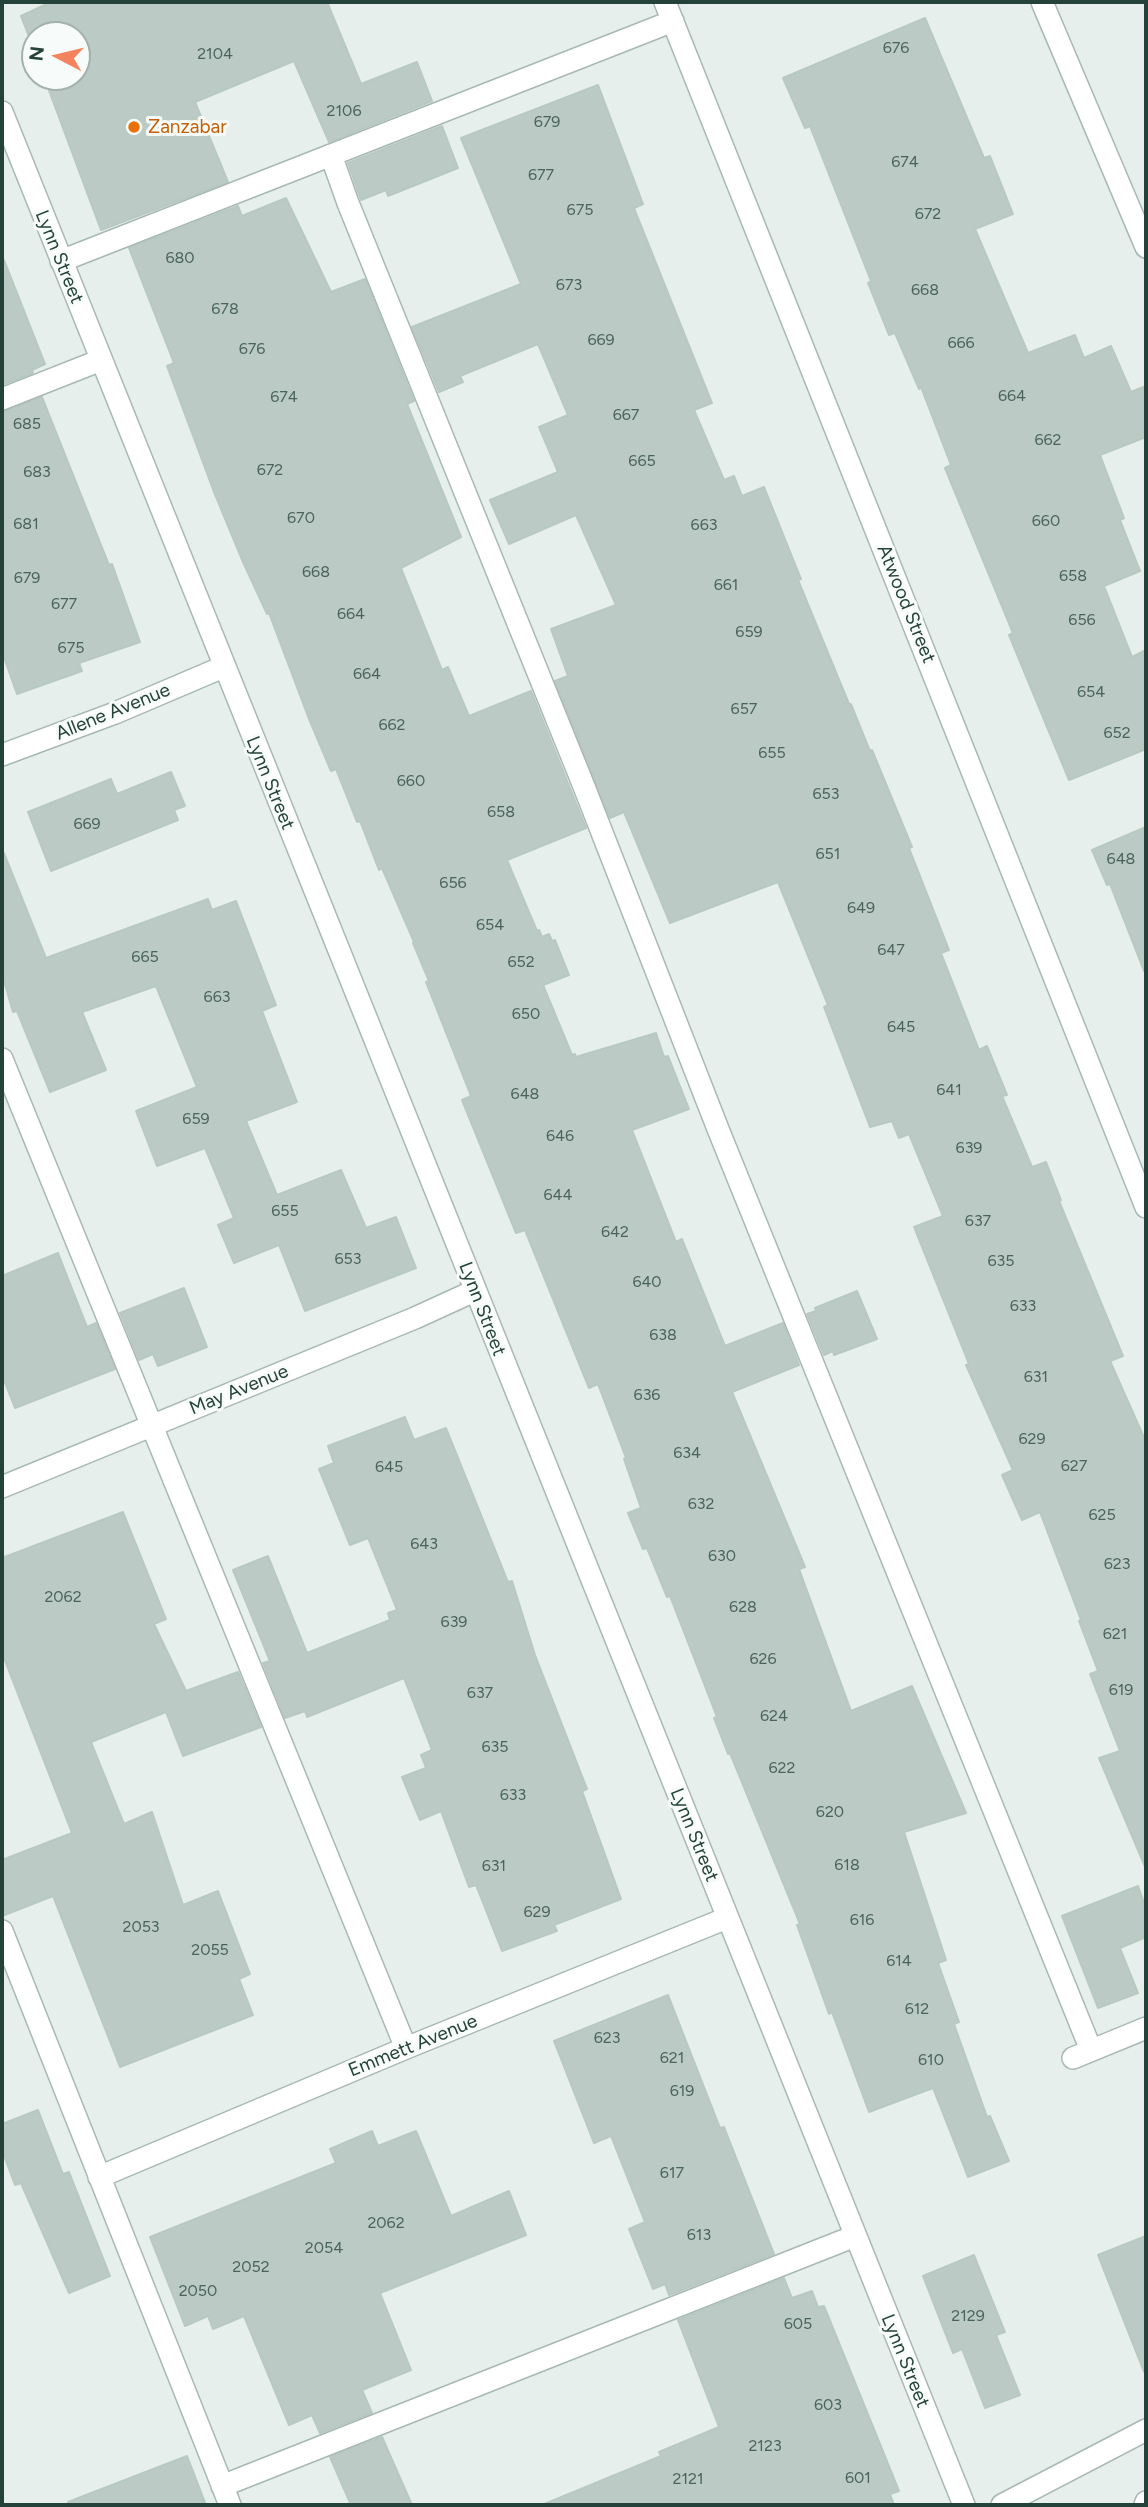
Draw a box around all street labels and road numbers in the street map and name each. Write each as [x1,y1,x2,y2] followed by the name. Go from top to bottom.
[30,207,88,307] street label: Lynn Street
[872,541,940,667] street label: Atwood Street
[52,679,174,745] street label: Allene Avenue
[241,733,299,833] street label: Lynn Street
[454,1259,510,1359] street label: Lynn Street
[186,1360,292,1420] street label: May Avenue
[665,1785,723,1885] street label: Lynn Street
[345,2010,481,2082] street label: Emmett Avenue
[876,2311,934,2411] street label: Lynn Street

